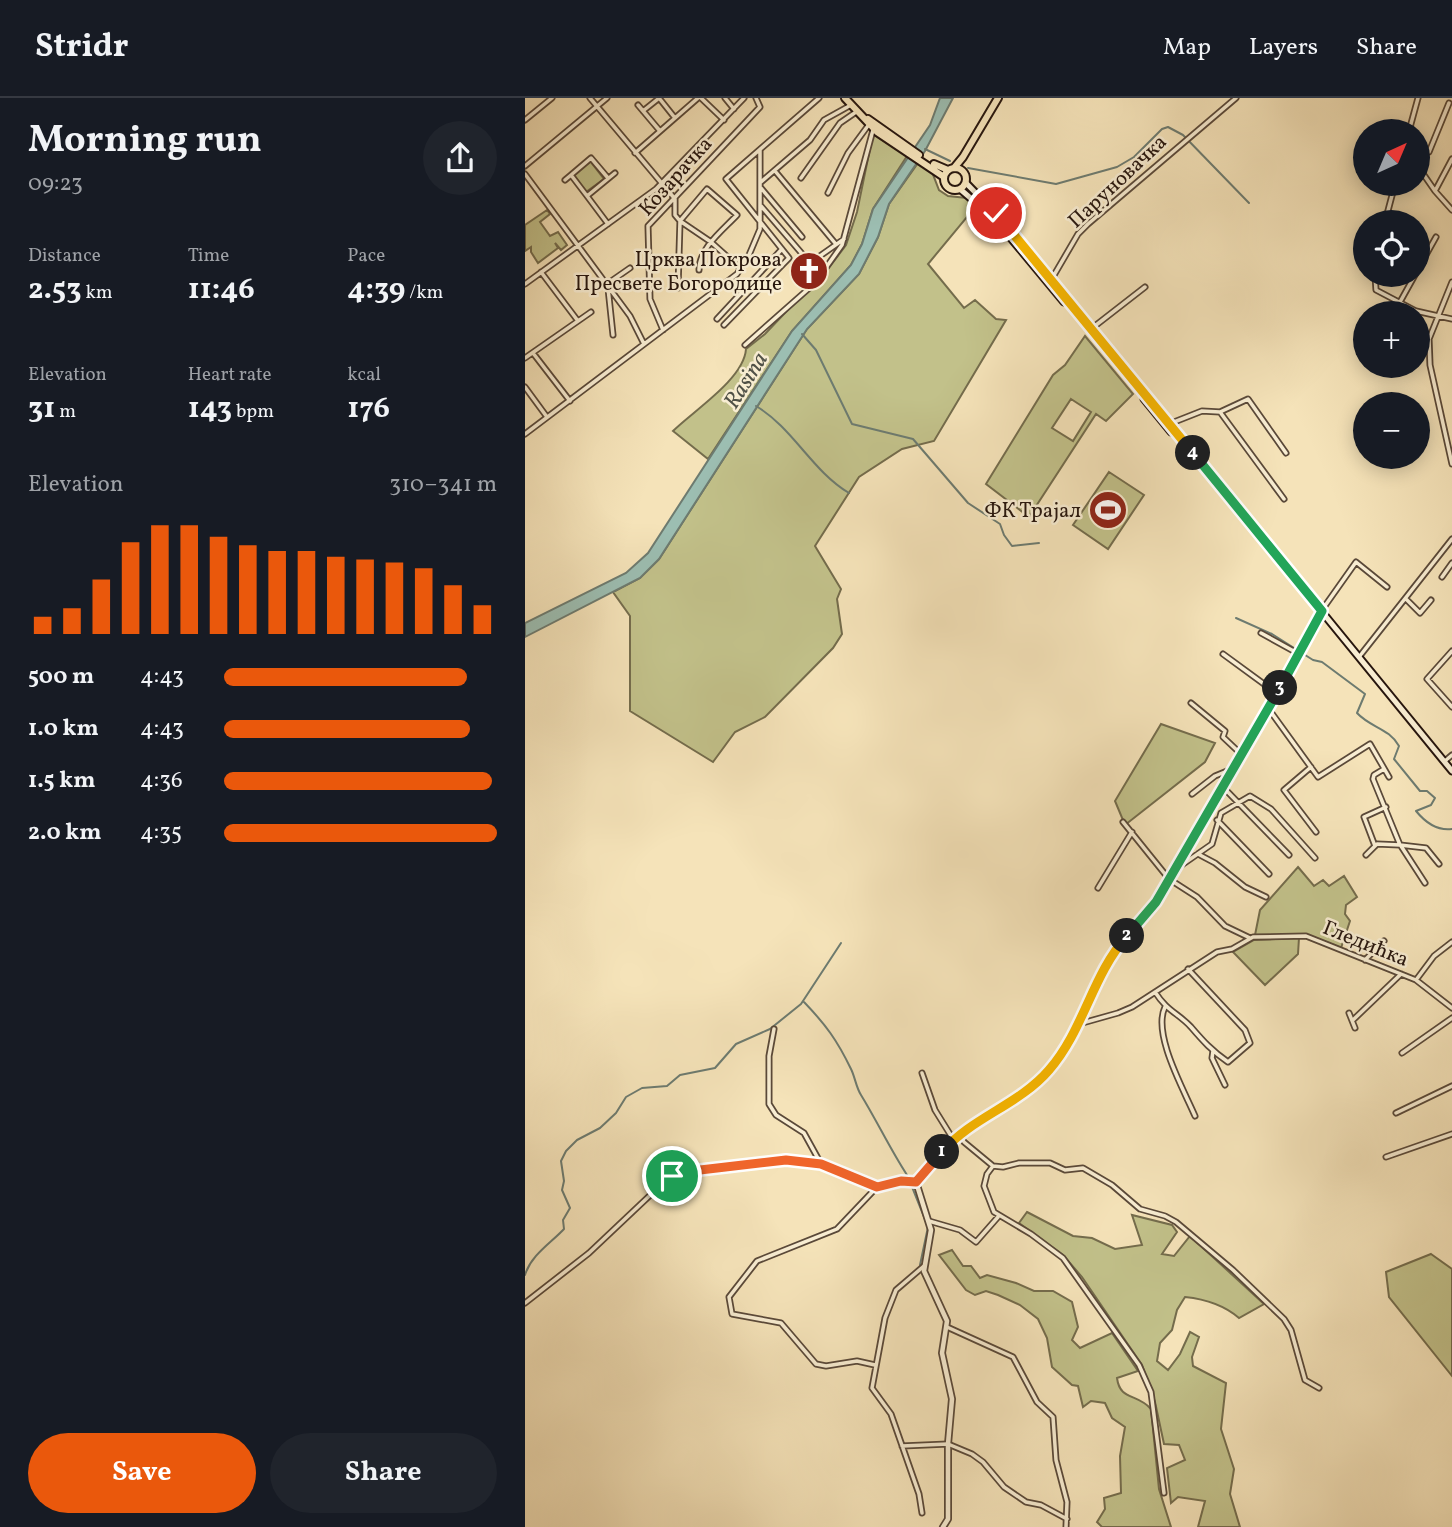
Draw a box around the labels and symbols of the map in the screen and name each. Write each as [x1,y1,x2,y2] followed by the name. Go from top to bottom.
[1353,119,1430,196] north arrow
[1062,129,1174,236] street label: Паруновачка
[633,131,720,223] street label: Козарачка
[966,183,1026,243] pin
[575,246,782,299] place label: Црква Покрова Пресвете Богородице
[788,250,830,292] church icon: Црква Покрова Пресвете Богородице
[717,346,777,416] water label: Rasina
[1175,436,1211,470] pin: 4
[1087,489,1129,531] sports icon: ФК Трајал
[984,497,1081,526] place label: ФК Трајал
[1263,670,1297,706] pin: 3
[1318,914,1413,975] street label: Гледићка
[1109,918,1145,954] pin: 2
[925,1134,959,1170] pin: 1
[642,1146,702,1206] pin

